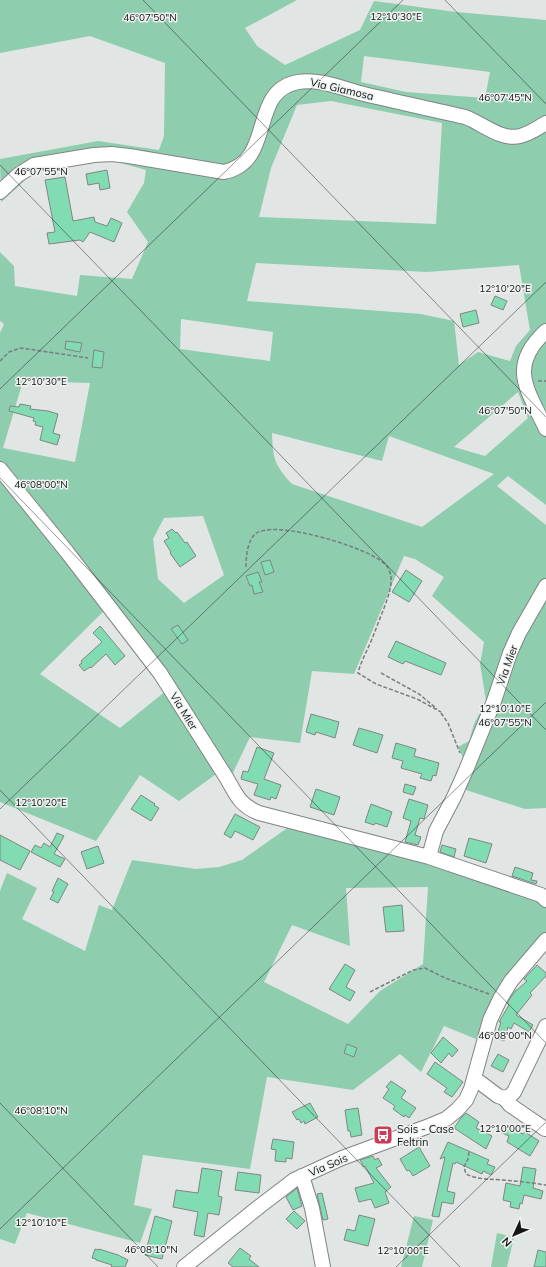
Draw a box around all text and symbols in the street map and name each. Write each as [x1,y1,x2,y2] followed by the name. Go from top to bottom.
[370,10,422,23] text: 12°10'30"E
[123,11,177,24] text: 46°07'50"N
[309,75,375,103] street label: Via Giamosa
[478,91,532,104] text: 46°07'45"N
[14,165,68,178] text: 46°07'55"N
[479,282,531,295] text: 12°10'20"E
[15,375,67,388] text: 12°10'30"E
[478,404,532,417] text: 46°07'50"N
[14,478,68,491] text: 46°08'00"N
[493,643,521,687] street label: Via Mier
[167,690,201,732] street label: Via Mier
[479,702,531,715] text: 12°10'10"E
[478,716,532,729] text: 46°07'55"N
[15,796,67,809] text: 12°10'20"E
[478,1029,532,1042] text: 46°08'00"N
[14,1104,68,1117] text: 46°08'10"N
[397,1122,454,1149] place label: Sois - Case Feltrin
[479,1122,531,1135] text: 12°10'00"E
[372,1124,394,1146] bus stop icon: Sois - Case Feltrin
[306,1151,350,1179] street label: Via Sois
[494,1215,534,1255] north arrow
[15,1216,67,1229] text: 12°10'10"E
[499,1234,515,1250] text: N
[124,1243,178,1256] text: 46°08'10"N
[377,1244,429,1257] text: 12°10'00"E

